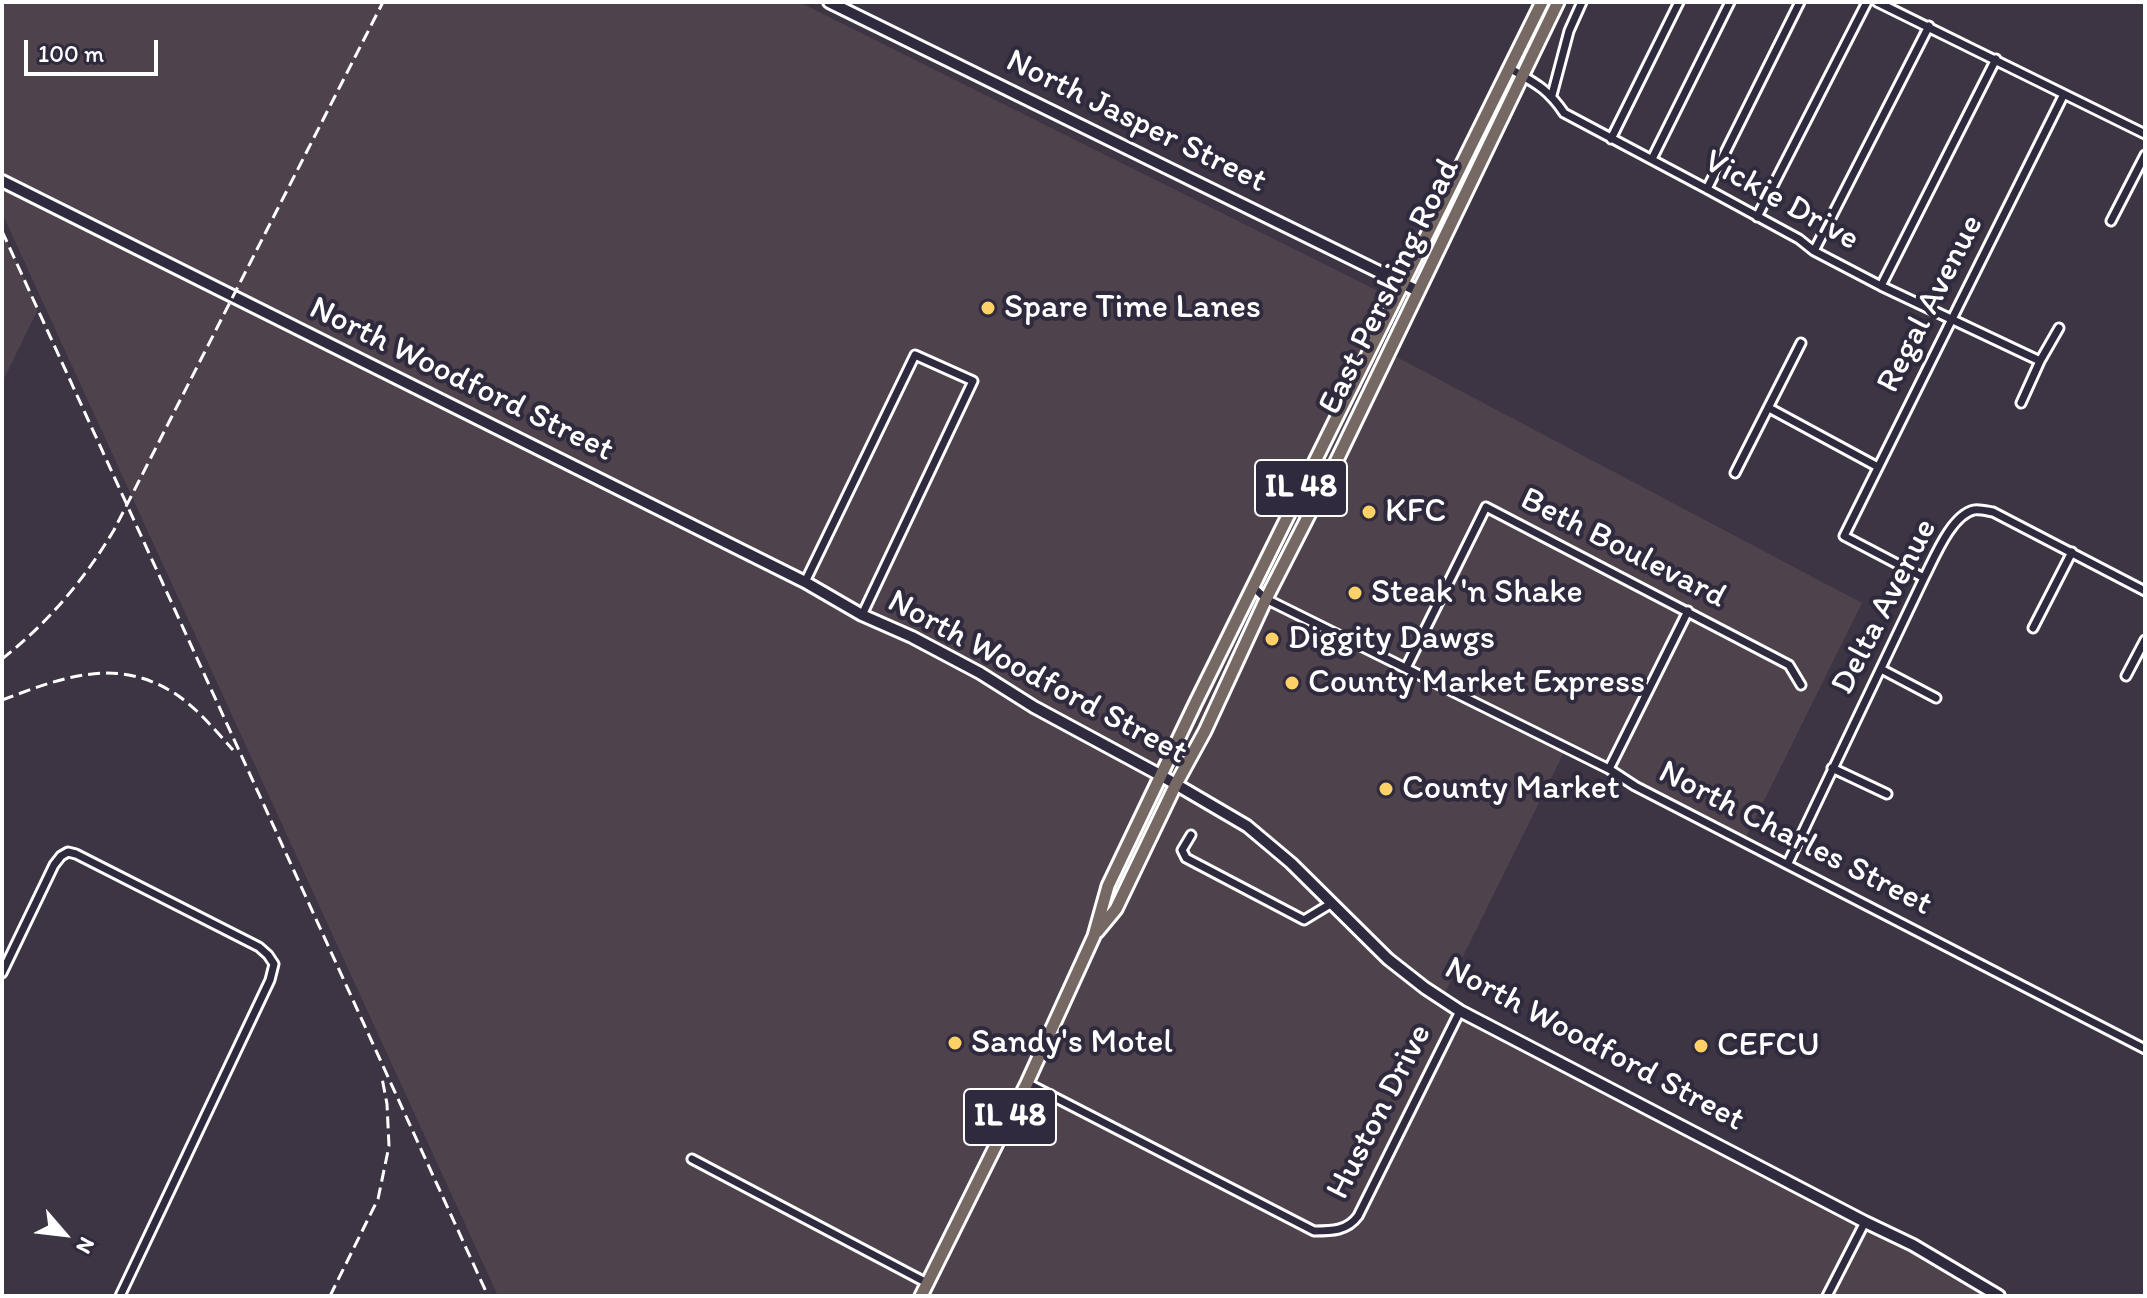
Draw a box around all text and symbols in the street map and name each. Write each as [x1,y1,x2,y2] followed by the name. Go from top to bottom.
[28,24,162,74] scale bar
[38,39,104,68] text: 100 m
[999,41,1273,203] street label: North Jasper Street
[1696,142,1866,260] street label: Vickie Drive
[1310,153,1470,421] street label: East Pershing Road
[1869,208,1993,400] street label: Regal Avenue
[1004,288,1261,328] place label: Spare Time Lanes
[302,289,620,471] street label: North Woodford Street
[979,299,997,317] marker: Spare Time Lanes
[1255,460,1347,516] road number: IL 48
[1513,480,1733,618] street label: Beth Boulevard
[1385,492,1446,532] place label: KFC
[1360,503,1378,521] marker: KFC
[1823,512,1947,702] street label: Delta Avenue
[1371,573,1583,613] place label: Steak 'n Shake
[880,582,1194,774] street label: North Woodford Street
[1346,584,1364,602] marker: Steak 'n Shake
[1288,619,1495,659] place label: Diggity Dawgs
[1263,630,1281,648] marker: Diggity Dawgs
[1308,663,1645,703] place label: County Market Express
[1283,674,1301,692] marker: County Market Express
[1651,752,1939,926] street label: North Charles Street
[1402,769,1620,809] place label: County Market
[1377,780,1395,798] marker: County Market
[1437,949,1751,1141] street label: North Woodford Street
[1318,1018,1442,1206] street label: Huston Drive
[971,1023,1173,1063] place label: Sandy's Motel
[1717,1026,1820,1066] place label: CEFCU
[946,1034,964,1052] marker: Sandy's Motel
[1692,1037,1710,1055] marker: CEFCU
[964,1089,1056,1145] road number: IL 48
[24,1194,104,1274] north arrow
[70,1233,101,1258] text: N

